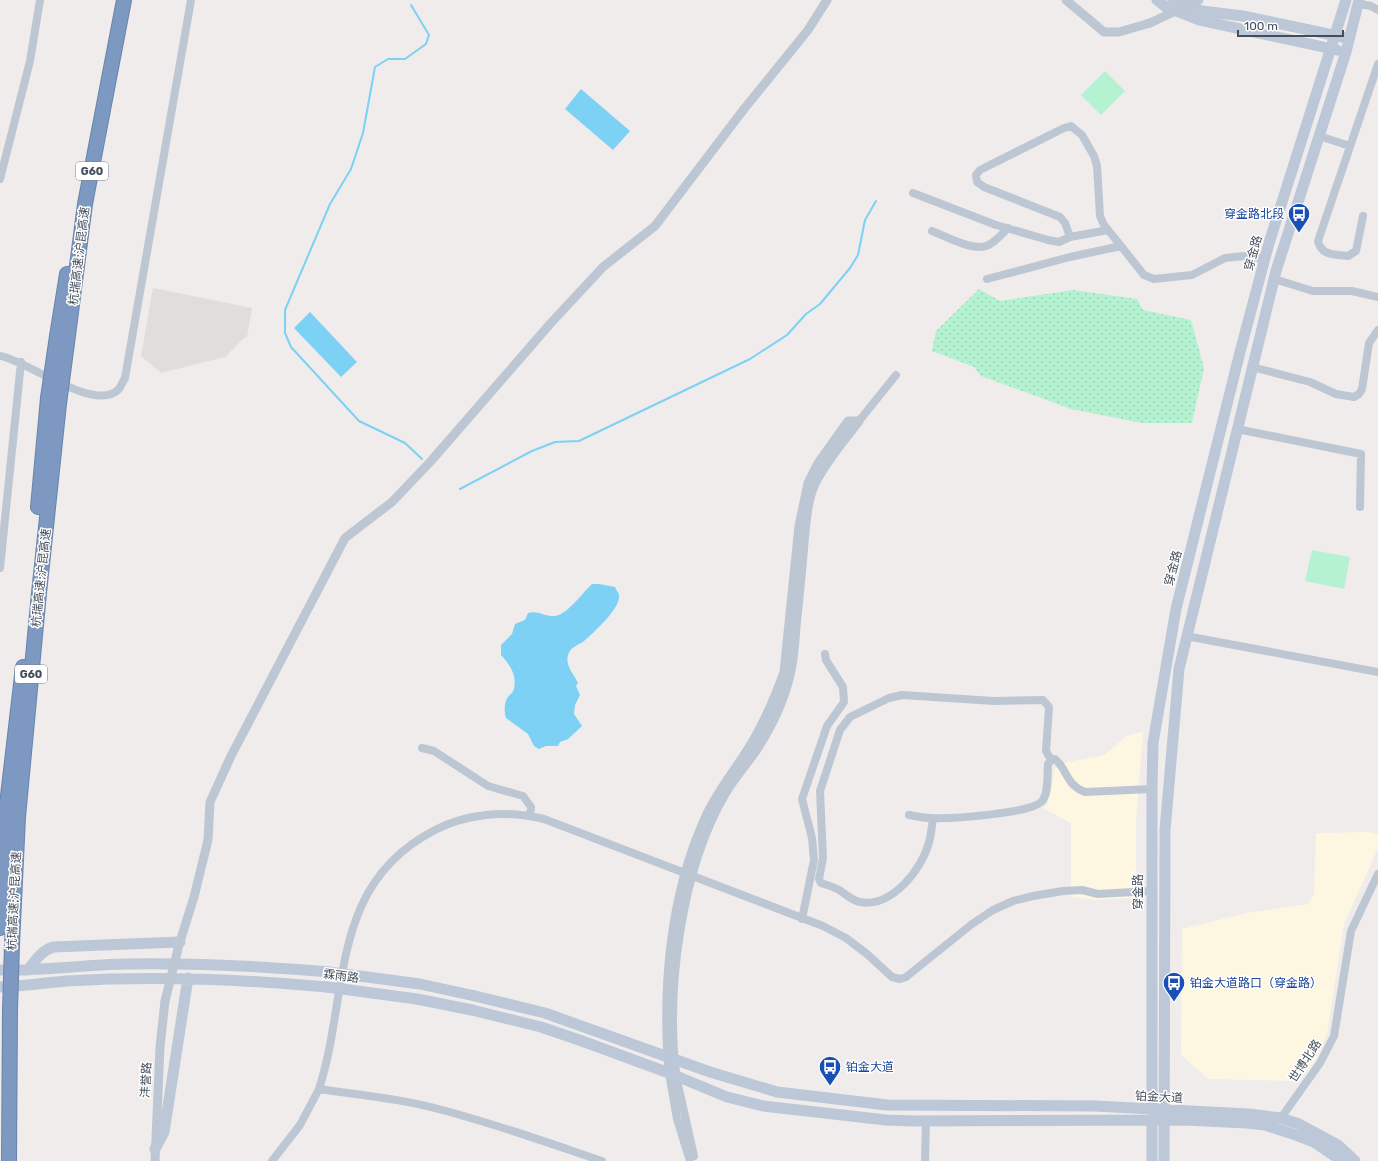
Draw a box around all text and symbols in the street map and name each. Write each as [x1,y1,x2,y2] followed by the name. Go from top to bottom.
[1238,12,1343,38] scale bar
[1244,19,1278,33] text: 100 m
[76,162,108,180] road number: G60
[1286,201,1312,234] bus stop icon: 穿金路北段
[66,206,92,306] street label: 杭瑞高速;沪昆高速
[1224,207,1284,221] place label: 穿金路北段
[1241,234,1265,272] street label: 穿金路
[29,528,53,628] street label: 杭瑞高速;沪昆高速
[1162,549,1184,587] street label: 穿金路
[15,665,47,683] road number: G60
[4,851,24,951] street label: 杭瑞高速;沪昆高速
[1131,874,1145,910] street label: 穿金路
[322,967,360,985] street label: 霖雨路
[1161,970,1187,1003] bus stop icon: 铂金大道路口（穿金路）
[1190,976,1322,990] place label: 铂金大道路口（穿金路）
[1286,1037,1324,1085] street label: 世博北路
[817,1054,843,1087] bus stop icon: 铂金大道
[846,1060,894,1074] place label: 铂金大道
[138,1062,154,1098] street label: 沣誉路
[1135,1089,1183,1105] street label: 铂金大道

